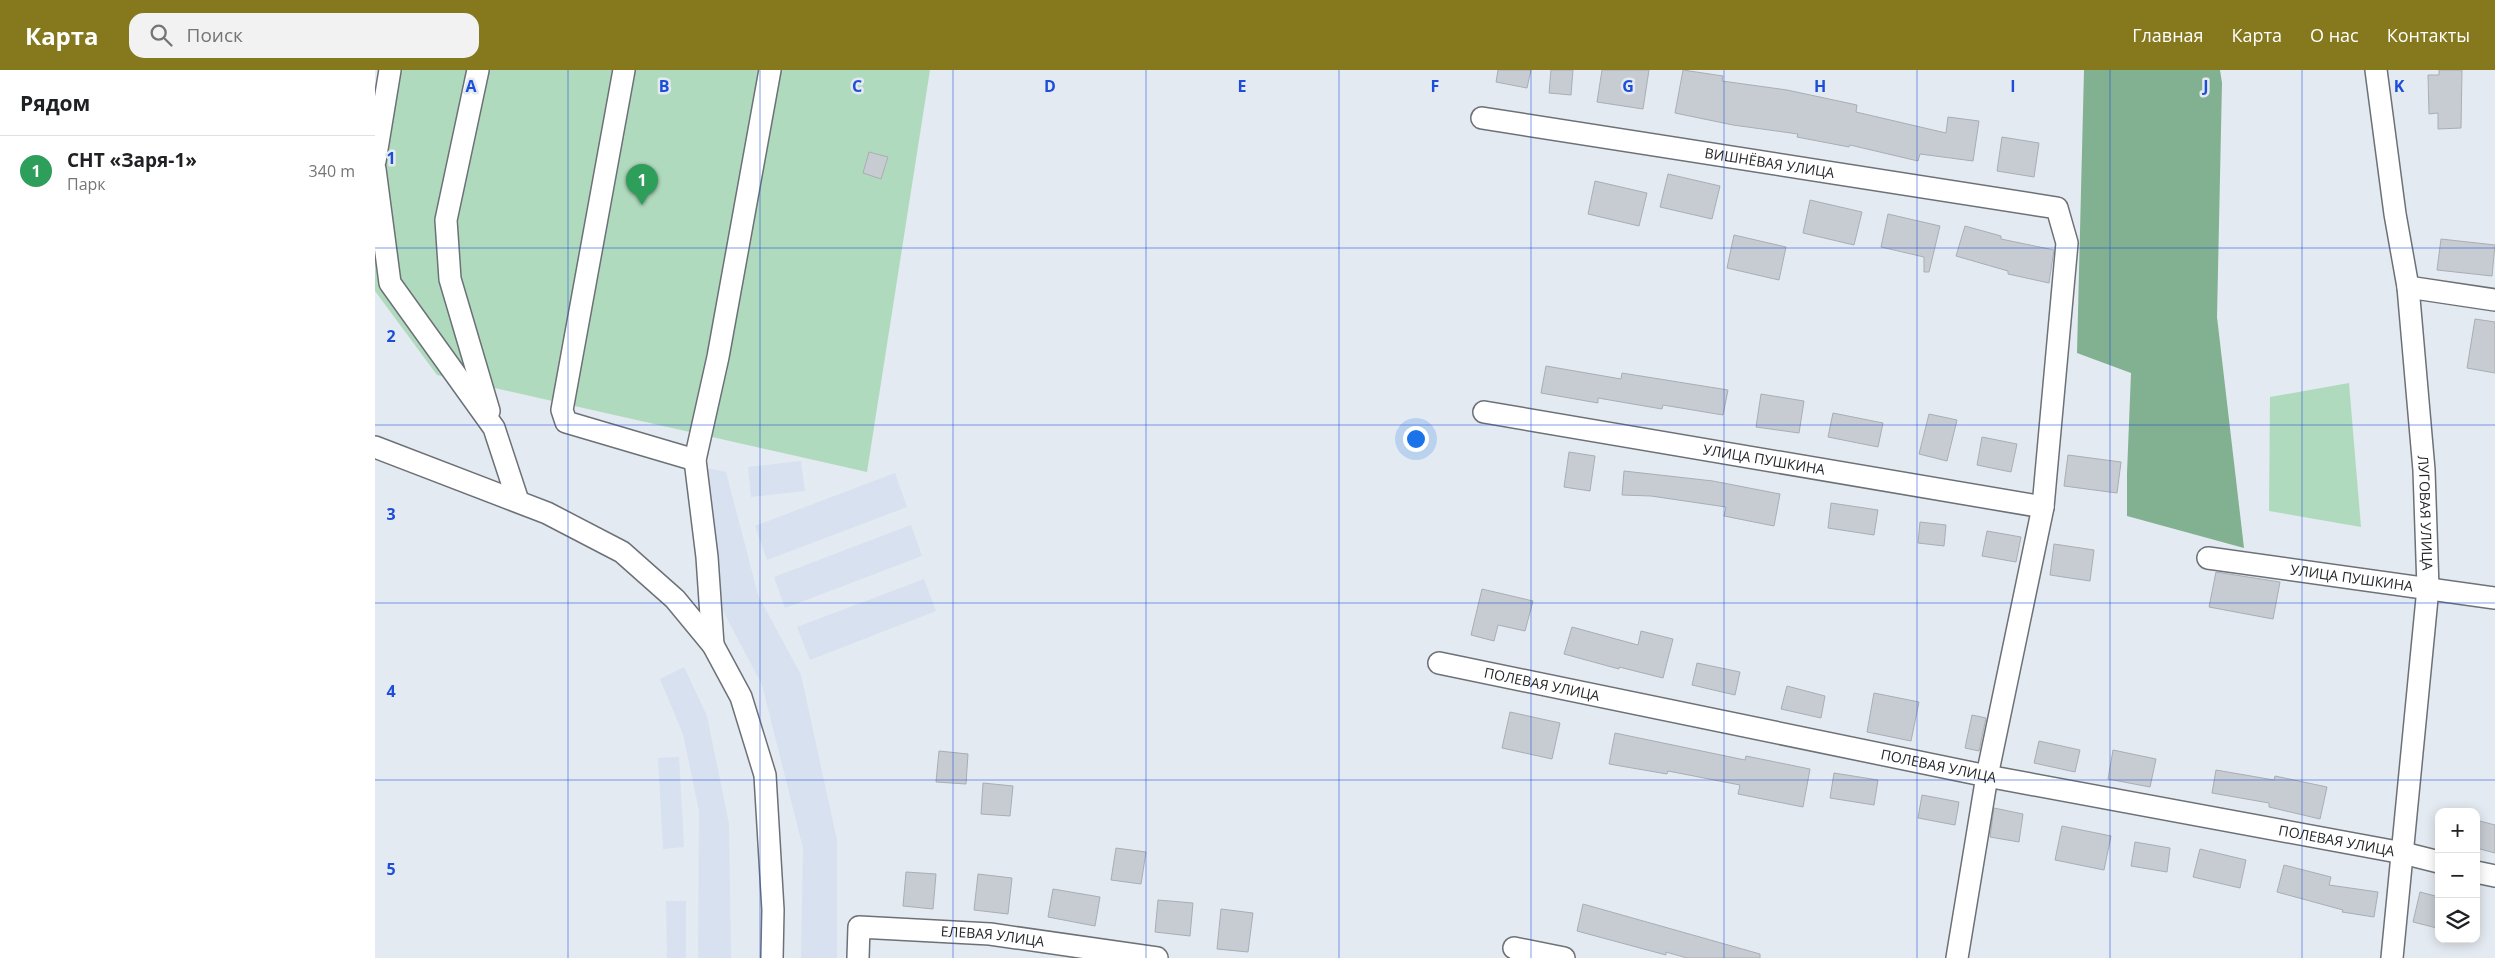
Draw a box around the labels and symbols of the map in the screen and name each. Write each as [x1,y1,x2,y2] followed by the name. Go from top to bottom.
[465,75,477,97] text: A
[659,75,669,97] text: B
[852,75,862,97] text: C
[1044,75,1056,97] text: D
[1238,75,1247,97] text: E
[1431,75,1439,97] text: F
[1622,75,1634,97] text: G
[1814,75,1826,97] text: H
[2010,75,2016,97] text: I
[2201,75,2209,97] text: J
[2394,75,2405,97] text: K
[1703,143,1836,182] street label: ВИШНЁВАЯ УЛИЦА
[386,147,396,169] text: 1
[626,164,658,205] pin: 1
[386,325,396,347] text: 2
[1403,426,1429,452] your location
[1702,439,1827,479] street label: УЛИЦА ПУШКИНА
[2414,454,2437,571] street label: ЛУГОВАЯ УЛИЦА
[386,503,396,525] text: 3
[2289,560,2414,595] street label: УЛИЦА ПУШКИНА
[1483,663,1602,705] street label: ПОЛЕВАЯ УЛИЦА
[386,680,396,702] text: 4
[1879,744,1998,787] street label: ПОЛЕВАЯ УЛИЦА
[2277,820,2396,860] street label: ПОЛЕВАЯ УЛИЦА
[386,858,396,880] text: 5
[940,921,1046,951] street label: ЕЛЕВАЯ УЛИЦА

